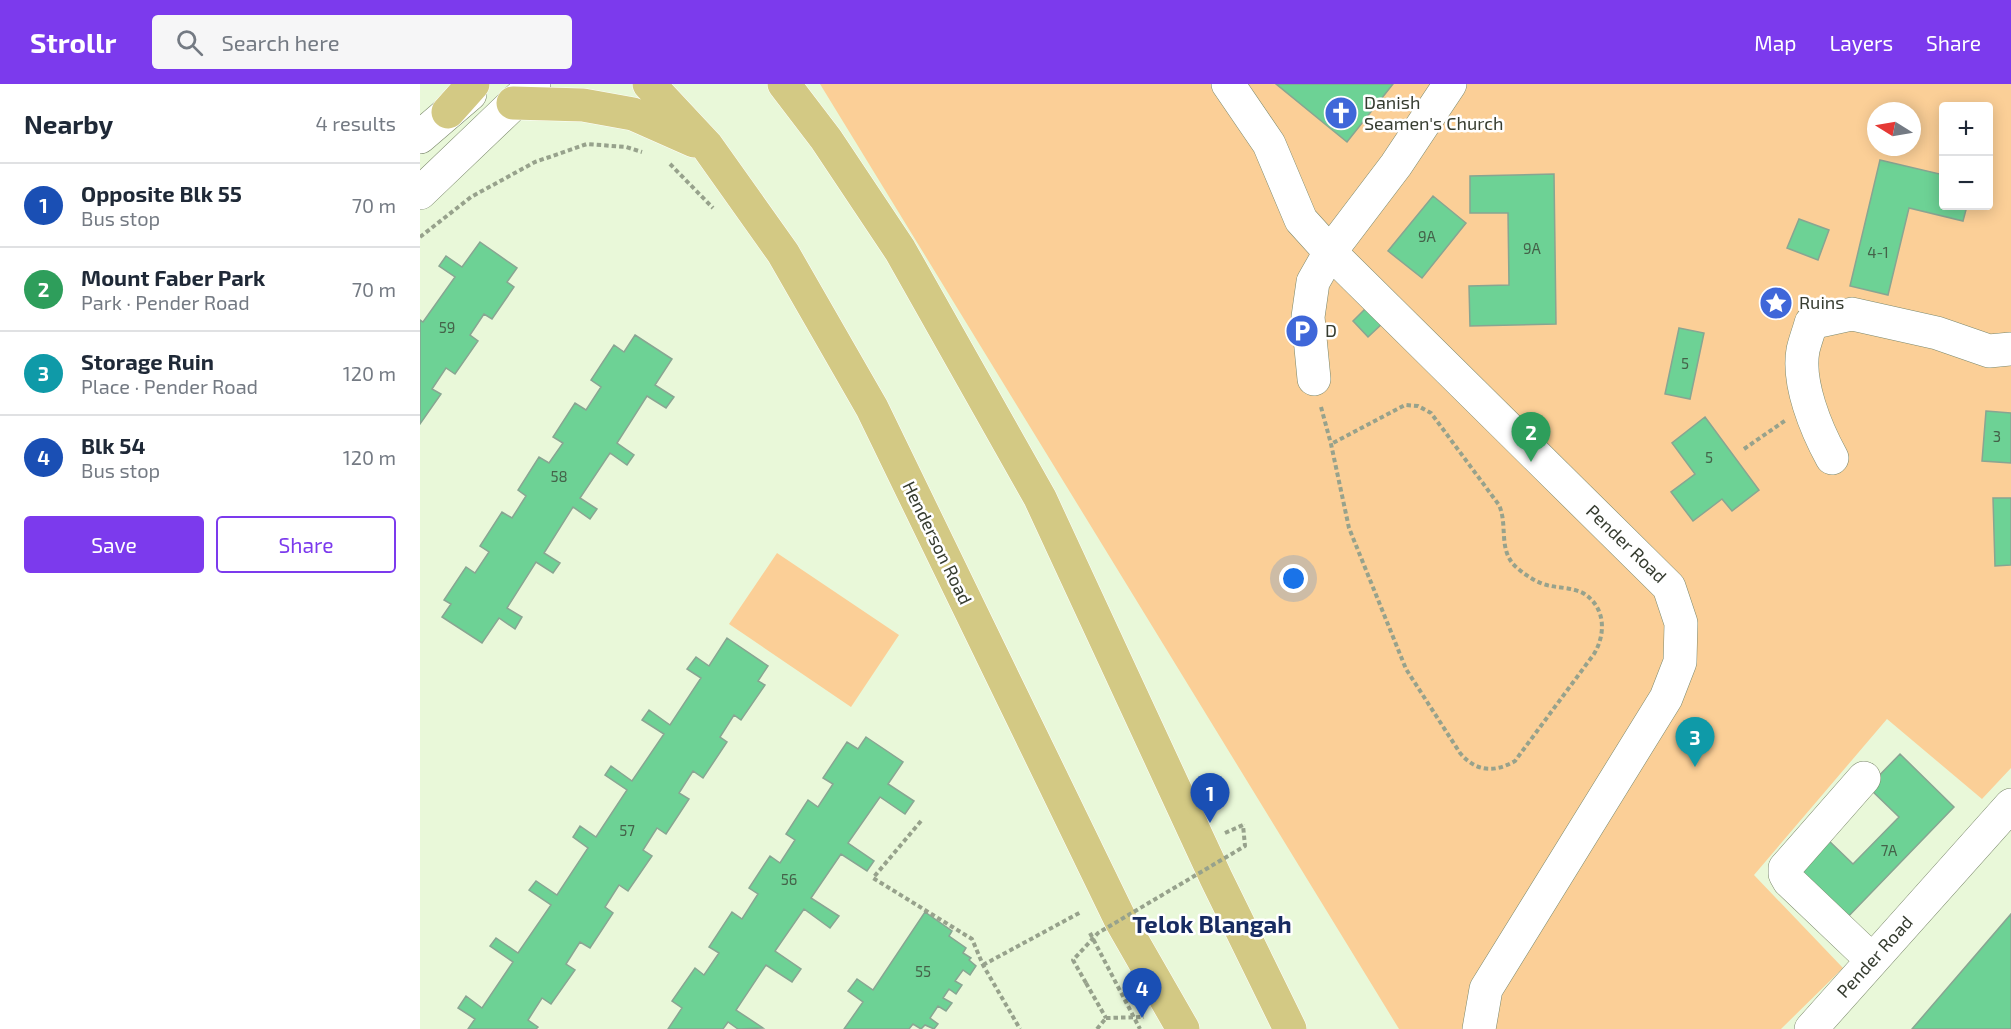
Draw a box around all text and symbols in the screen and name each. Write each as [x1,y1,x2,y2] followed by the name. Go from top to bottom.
[152,15,572,69] search box
[30,25,116,59] text: Strollr
[173,26,206,59] icon: search
[221,29,340,55] text: Search here
[1754,30,1796,55] text: Map
[1829,30,1893,55] text: Layers
[1926,30,1981,55] text: Share
[1364,91,1504,134] place label: Danish Seamen's Church
[1323,95,1359,131] church icon: Danish Seamen's Church
[1867,102,1921,156] north arrow
[1939,102,1993,210] map controls
[1939,102,1993,156] button: +
[24,108,113,139] text: Nearby
[316,111,396,135] text: 4 results
[1939,156,1993,210] button: −
[81,180,242,206] text: Opposite Blk 55
[39,193,48,217] text: 1
[352,193,396,217] text: 70 m
[81,206,160,230] text: Bus stop
[1418,227,1437,245] house number: 9A
[1523,239,1542,257] house number: 9A
[1867,243,1889,261] house number: 4-1
[81,264,265,290] text: Mount Faber Park
[38,277,49,301] text: 2
[352,277,396,301] text: 70 m
[1758,285,1794,321] place icon: Ruins
[81,290,250,314] text: Park · Pender Road
[1799,291,1844,313] place label: Ruins
[1284,313,1320,349] parking icon: D
[439,318,455,336] house number: 59
[1325,319,1337,341] place label: D
[81,348,214,374] text: Storage Ruin
[1681,354,1689,372] house number: 5
[38,361,49,385] text: 3
[343,361,396,385] text: 120 m
[81,374,258,398] text: Place · Pender Road
[1512,412,1550,462] pin: 2
[1993,427,2001,445] house number: 3
[81,432,145,458] text: Blk 54
[37,445,50,469] text: 4
[343,445,396,469] text: 120 m
[1705,448,1713,466] house number: 5
[81,458,160,482] text: Bus stop
[550,467,568,485] house number: 58
[899,477,977,608] street label: Henderson Road
[1582,500,1671,587] street label: Pender Road
[24,516,204,573] button: Save
[216,516,396,573] button: Share
[1279,564,1308,593] your location
[1676,718,1714,767] pin: 3
[1190,774,1230,823] pin: 1
[619,821,635,839] house number: 57
[1881,841,1898,859] house number: 7A
[781,870,797,888] house number: 56
[1132,909,1292,938] district label: Telok Blangah
[1832,911,1917,1002] street label: Pender Road
[915,962,931,980] house number: 55
[1122,968,1162,1018] pin: 4

